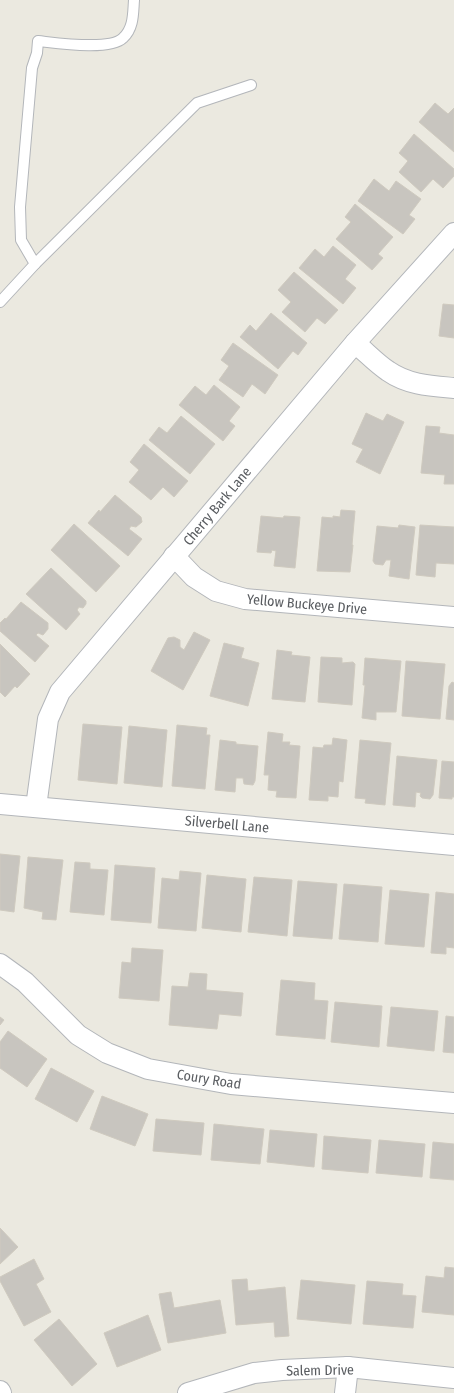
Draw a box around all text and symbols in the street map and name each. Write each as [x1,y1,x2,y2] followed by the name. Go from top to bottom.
[180,464,255,549] street label: Cherry Bark Lane
[246,591,368,618] street label: Yellow Buckeye Drive
[184,812,270,837] street label: Silverbell Lane
[176,1066,242,1093] street label: Coury Road
[286,1361,354,1380] street label: Salem Drive

